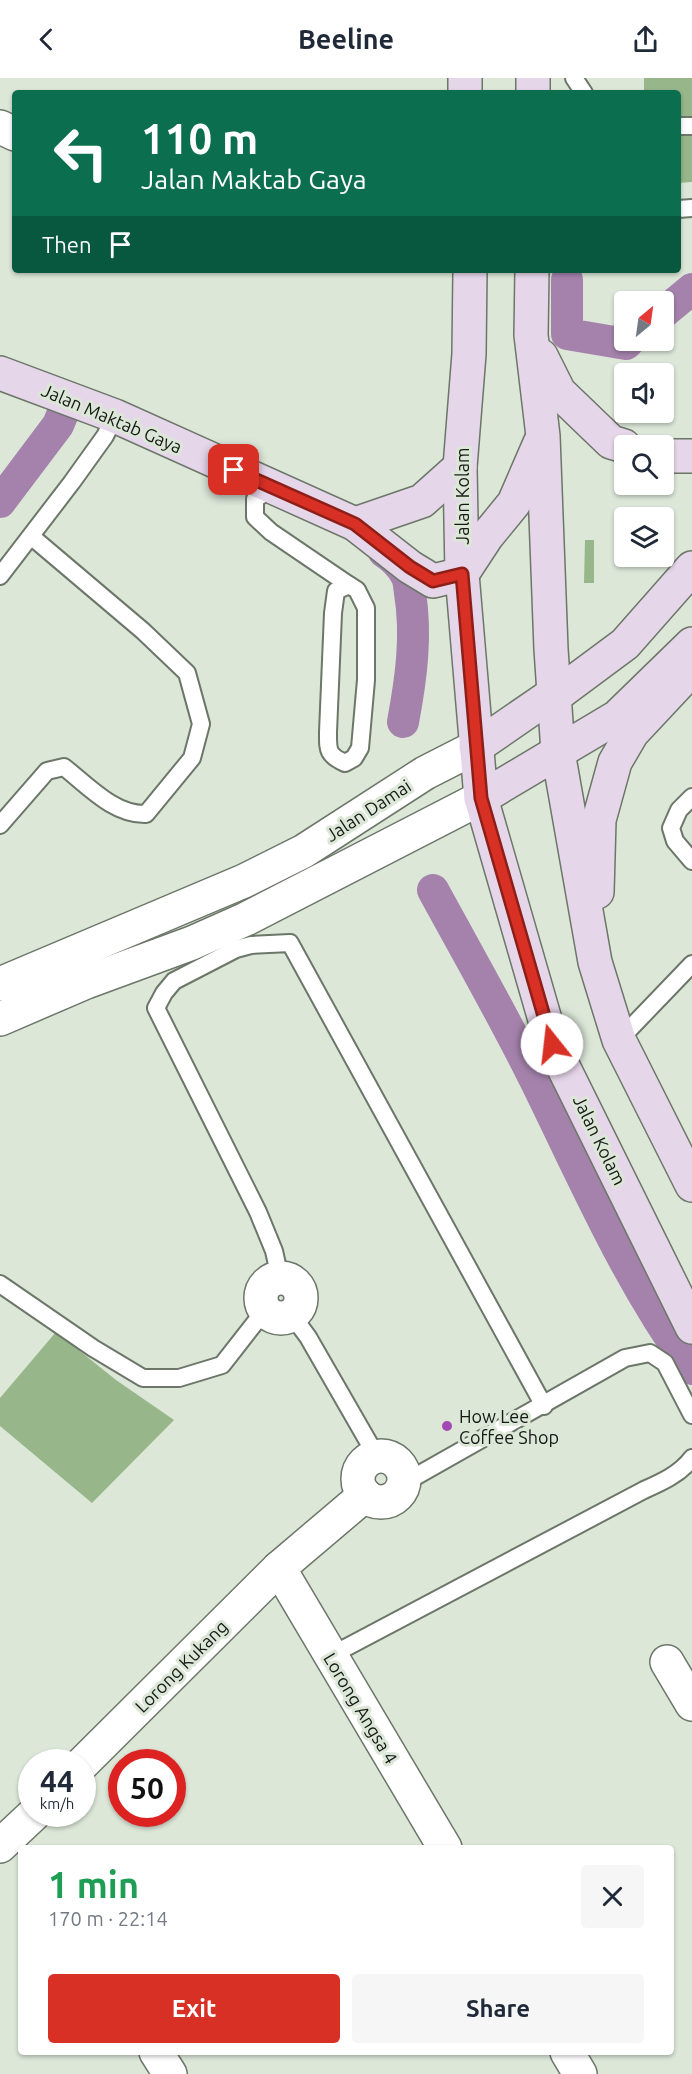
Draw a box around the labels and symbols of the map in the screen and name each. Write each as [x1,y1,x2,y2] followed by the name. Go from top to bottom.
[614,291,674,351] north arrow
[39,379,185,457] street label: Jalan Maktab Gaya
[208,444,259,495] pin
[452,447,472,545] street label: Jalan Kolam
[322,775,414,845] street label: Jalan Damai
[520,1012,584,1076] position arrow
[570,1092,630,1188] street label: Jalan Kolam
[459,1406,559,1447] place label: How Lee Coffee Shop
[440,1419,454,1433] marker: How Lee Coffee Shop
[131,1616,231,1716] street label: Lorong Kukang
[320,1649,402,1767] street label: Lorong Angsa 4
[108,1749,186,1827] speed limit sign: 50

